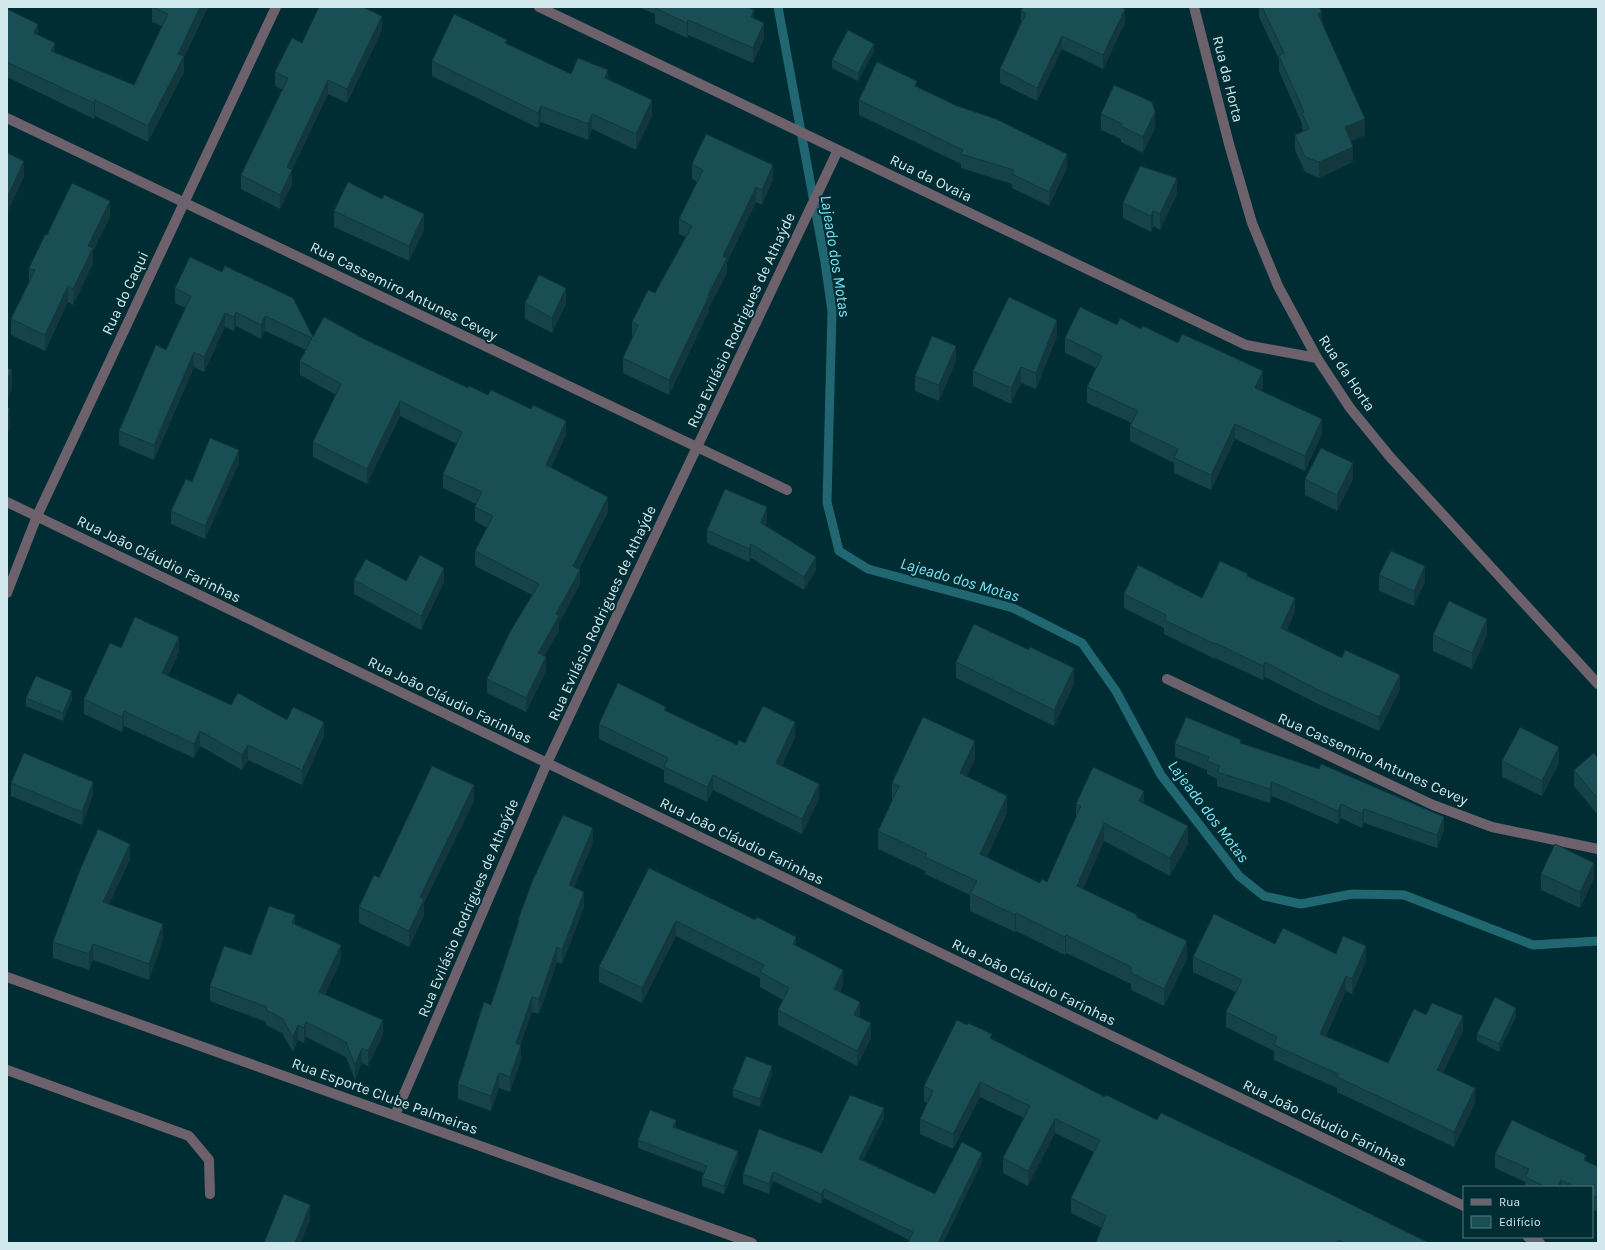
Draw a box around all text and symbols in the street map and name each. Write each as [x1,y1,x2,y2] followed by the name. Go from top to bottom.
[1209,34,1247,124] street label: Rua da Horta
[887,150,975,206] street label: Rua da Ovaia
[816,194,855,319] water label: Lajeado dos Motas
[683,210,799,430] street label: Rua Evilásio Rodrigues de Athaýde
[307,238,501,344] street label: Rua Cassemiro Antunes Cevey
[98,248,152,338] street label: Rua do Caqui
[1315,331,1379,415] street label: Rua da Horta
[544,503,660,723] street label: Rua Evilásio Rodrigues de Athaýde
[74,511,244,607] street label: Rua João Cláudio Farinhas
[898,553,1022,606] water label: Lajeado dos Motas
[365,652,535,748] street label: Rua João Cláudio Farinhas
[1275,709,1471,809] street label: Rua Cassemiro Antunes Cevey
[1164,756,1254,867] water label: Lajeado dos Motas
[657,793,827,889] street label: Rua João Cláudio Farinhas
[414,796,522,1020] street label: Rua Evilásio Rodrigues de Athaýde
[949,934,1119,1030] street label: Rua João Cláudio Farinhas
[289,1054,481,1138] street label: Rua Esporte Clube Palmeiras
[1240,1075,1410,1171] street label: Rua João Cláudio Farinhas
[1463,1186,1593,1238] legend
[1499,1195,1520,1209] text: Rua
[1499,1215,1540,1229] text: Edifício

